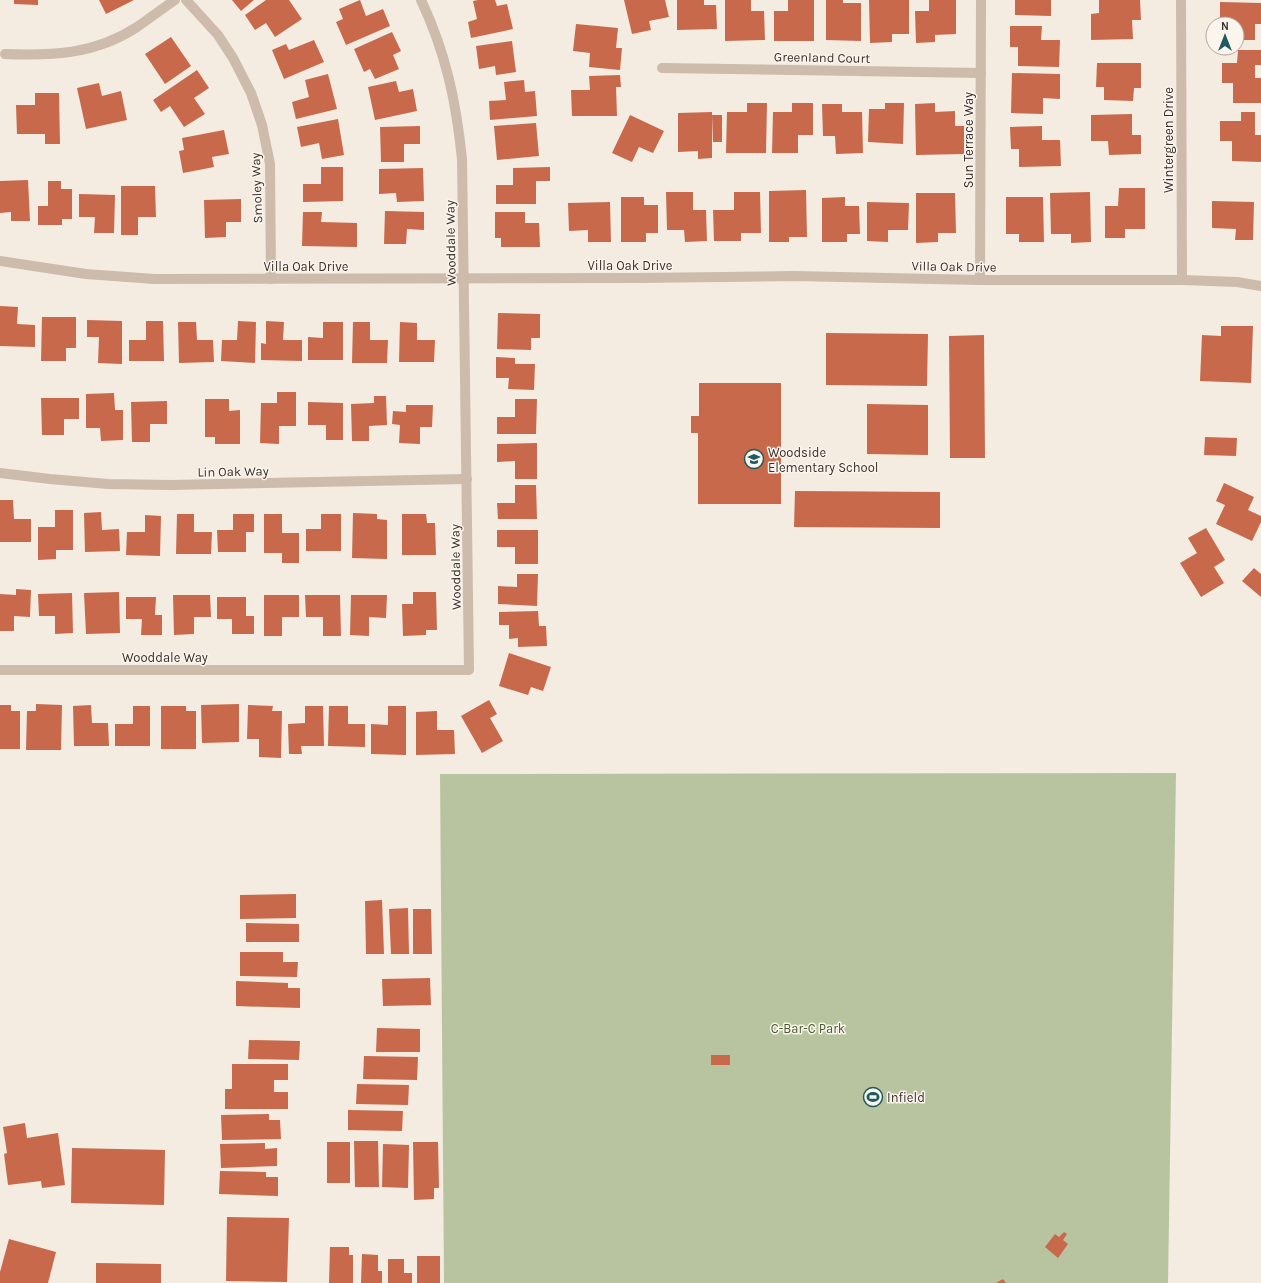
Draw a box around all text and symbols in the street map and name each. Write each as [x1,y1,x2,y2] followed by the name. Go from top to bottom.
[1205,16,1245,56] north arrow
[1221,20,1229,33] text: N
[774,49,870,66] street label: Greenland Court
[1161,87,1176,193] street label: Wintergreen Drive
[961,92,976,188] street label: Sun Terrace Way
[248,152,265,224] street label: Smoley Way
[442,200,459,286] street label: Wooddale Way
[587,258,673,273] street label: Villa Oak Drive
[911,258,997,275] street label: Villa Oak Drive
[263,259,349,274] street label: Villa Oak Drive
[768,445,878,475] place label: Woodside Elementary School
[743,448,765,470] school or university icon: Woodside Elementary School
[197,463,269,480] street label: Lin Oak Way
[447,524,464,610] street label: Wooddale Way
[122,650,208,665] street label: Wooddale Way
[771,1021,845,1036] park label: C-Bar-C Park
[862,1086,884,1108] sports icon: Infield
[887,1090,925,1105] place label: Infield

